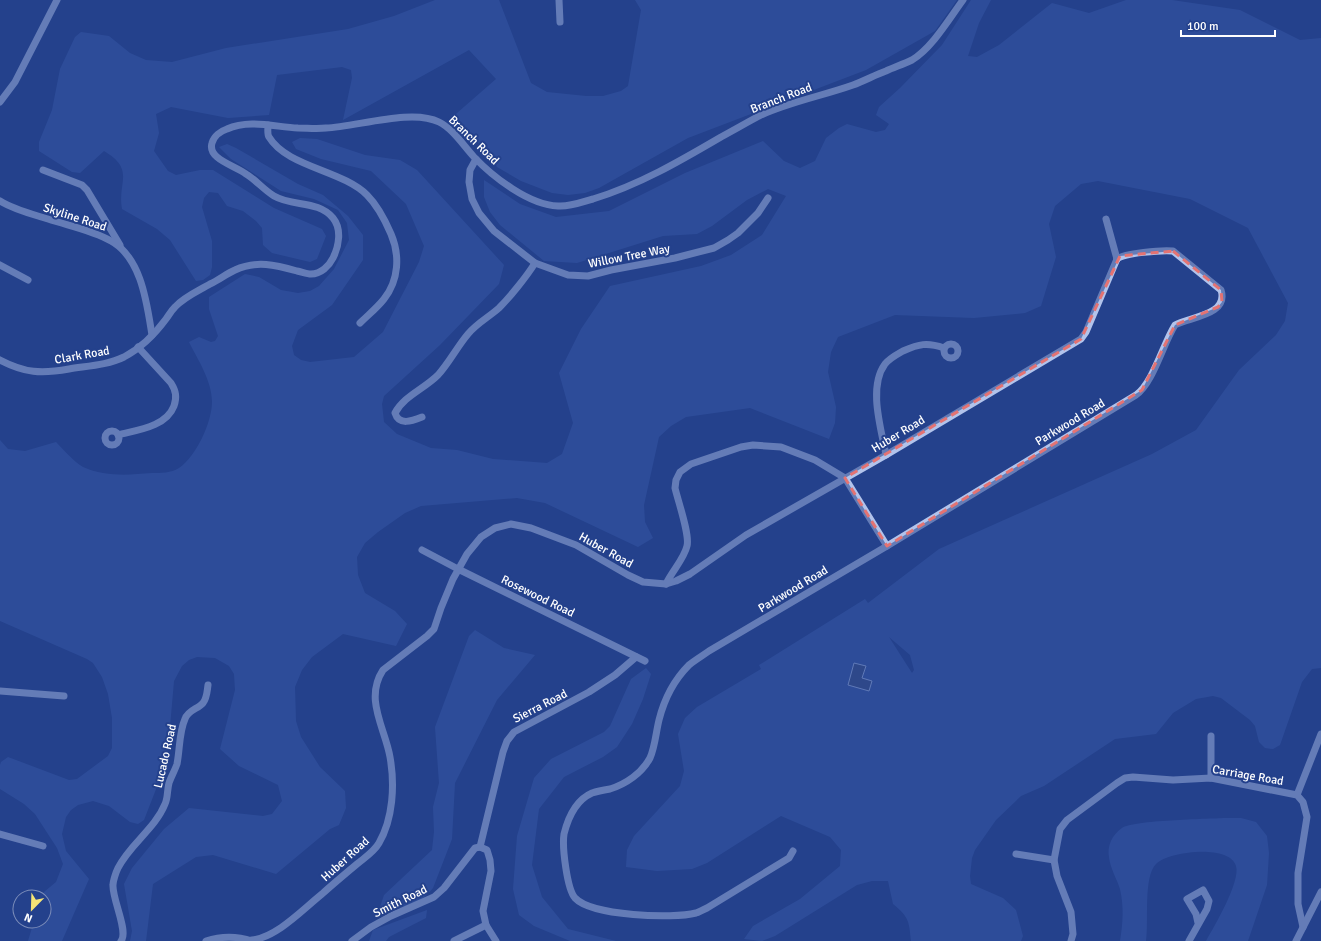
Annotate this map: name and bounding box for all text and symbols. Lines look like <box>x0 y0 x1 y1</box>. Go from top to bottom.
scale bar <box>1181 12 1275 38</box>
text: 100 m <box>1187 19 1219 34</box>
street label: Branch Road <box>748 80 814 117</box>
street label: Branch Road <box>445 113 502 168</box>
street label: Skyline Road <box>41 200 108 235</box>
street label: Willow Tree Way <box>587 241 672 272</box>
street label: Clark Road <box>53 343 111 368</box>
street label: Parkwood Road <box>1033 396 1108 449</box>
street label: Huber Road <box>869 413 928 456</box>
street label: Huber Road <box>576 529 636 571</box>
street label: Parkwood Road <box>756 563 831 616</box>
street label: Rosewood Road <box>499 572 577 621</box>
street label: Sierra Road <box>511 686 570 727</box>
street label: Lucado Road <box>151 723 180 790</box>
street label: Carriage Road <box>1211 762 1285 789</box>
street label: Huber Road <box>318 834 373 885</box>
street label: Smith Road <box>371 882 430 921</box>
north arrow <box>12 889 52 929</box>
text: N <box>22 910 34 925</box>

